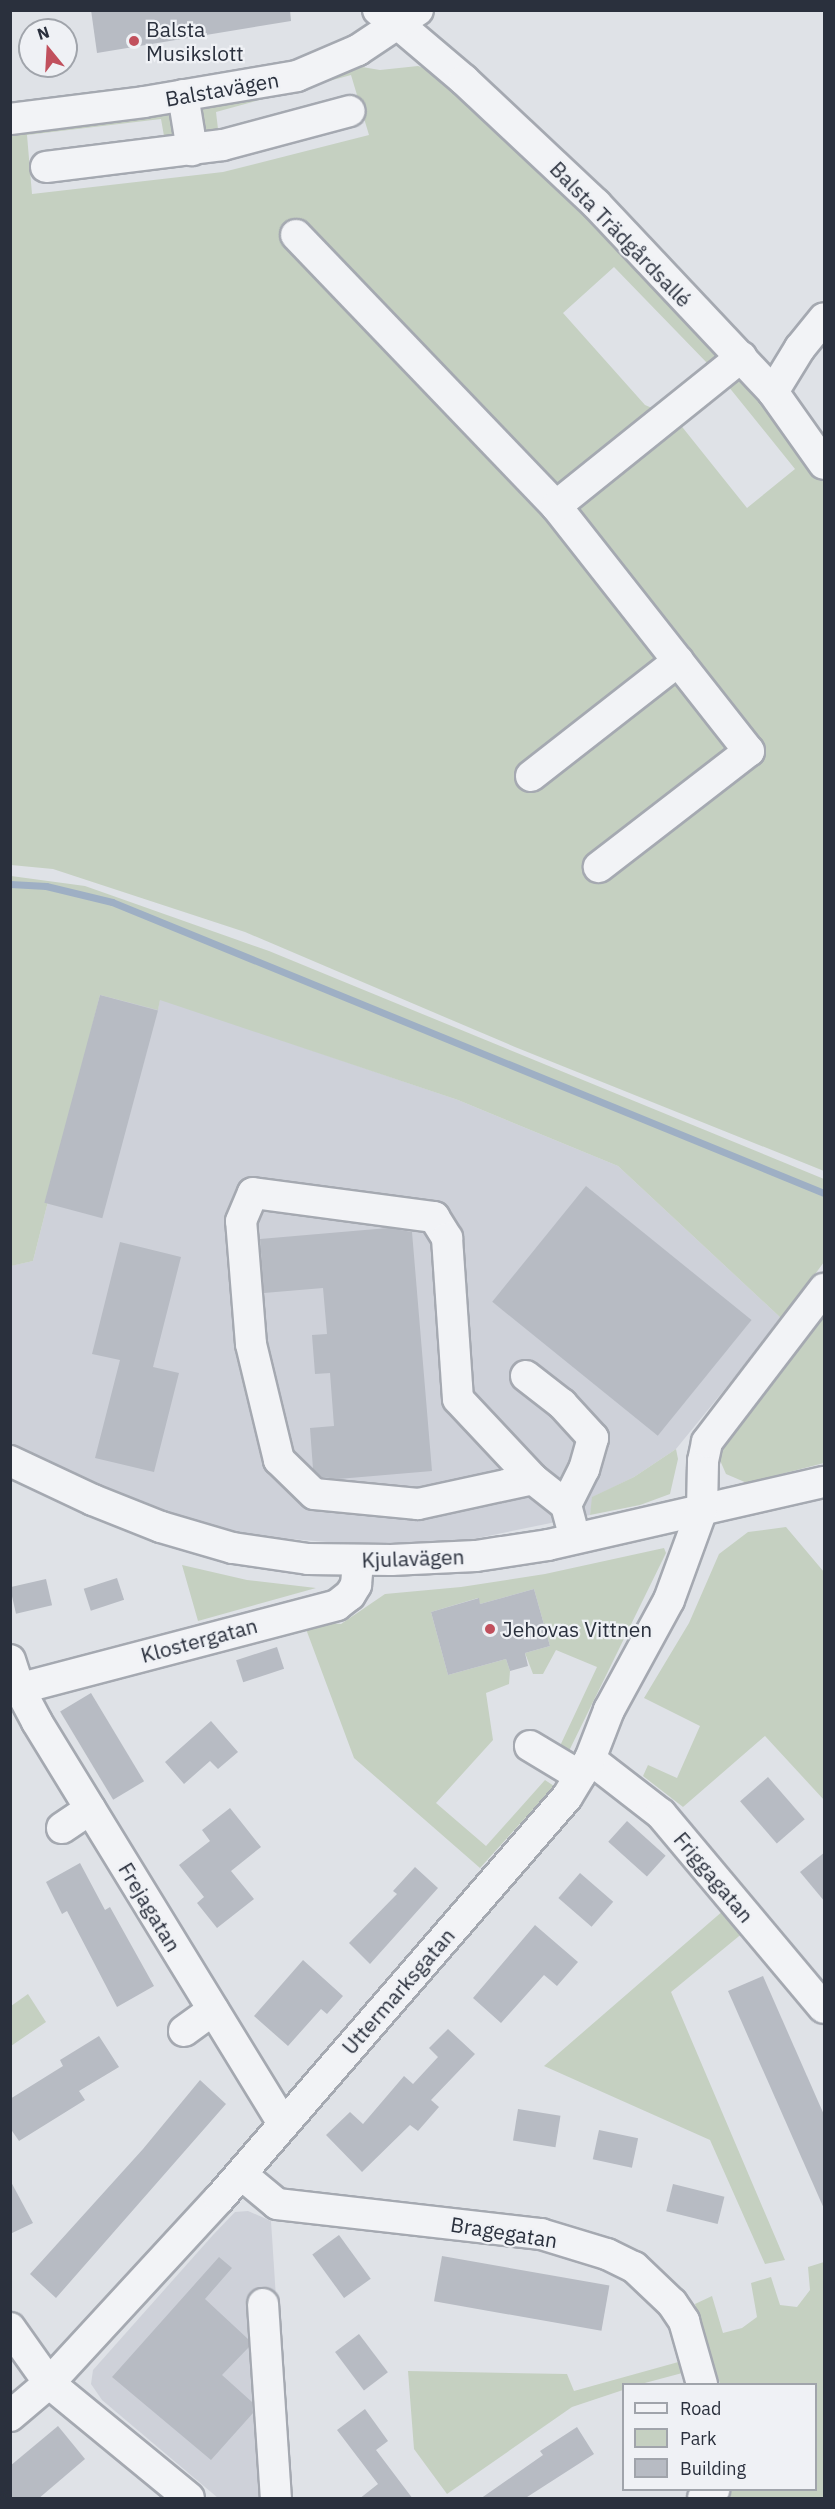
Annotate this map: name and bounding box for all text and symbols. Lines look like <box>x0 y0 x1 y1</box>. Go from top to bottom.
place label: Balsta Musikslott <box>146 16 244 66</box>
north arrow <box>18 18 78 78</box>
text: N <box>34 21 52 44</box>
marker: Balsta Musikslott <box>127 34 141 48</box>
street label: Balstavägen <box>163 67 281 111</box>
street label: Balsta Trädgårdsallé <box>545 156 697 312</box>
street label: Kjulavägen <box>361 1544 465 1572</box>
street label: Klostergatan <box>138 1612 260 1668</box>
place label: Jehovas Vittnen <box>502 1616 652 1642</box>
marker: Jehovas Vittnen <box>483 1622 497 1636</box>
street label: Friggagatan <box>669 1827 759 1927</box>
street label: Frejagatan <box>114 1858 186 1956</box>
street label: Uttermarksgatan <box>336 1923 460 2059</box>
street label: Bragegatan <box>449 2211 559 2253</box>
legend <box>622 2383 817 2491</box>
text: Road <box>680 2397 721 2420</box>
text: Park <box>680 2427 716 2450</box>
text: Building <box>680 2457 746 2480</box>

